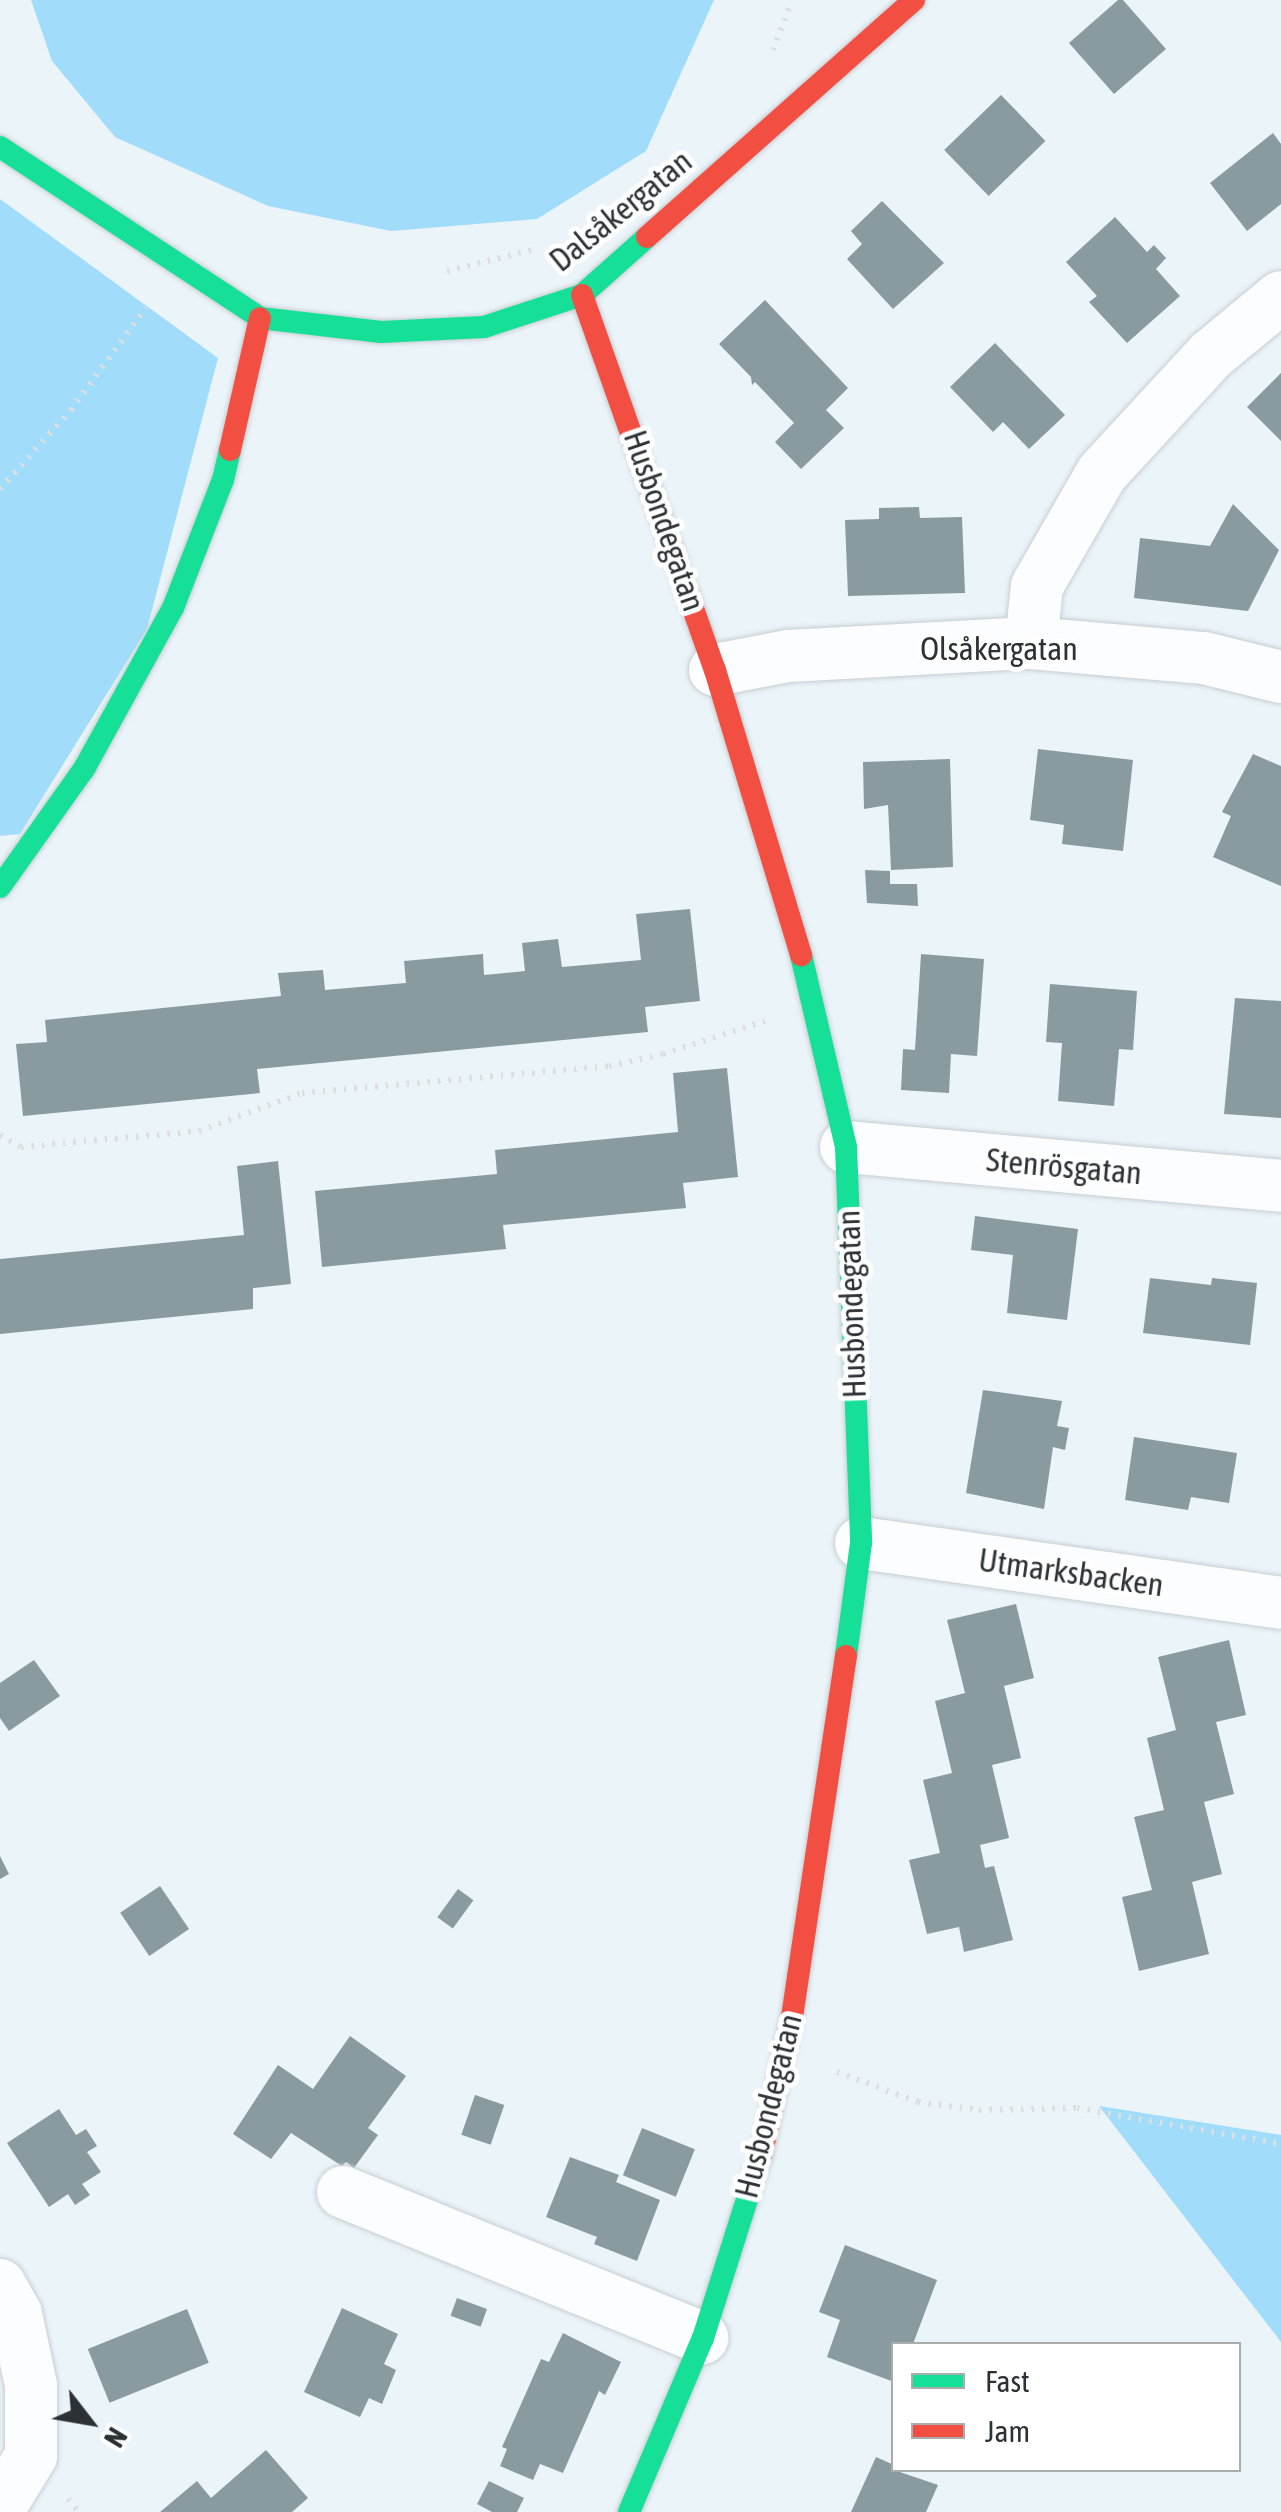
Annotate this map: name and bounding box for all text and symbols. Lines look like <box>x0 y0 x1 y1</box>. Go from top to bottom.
street label: Dalsåkergatan <box>542 142 700 280</box>
street label: Husbondegatan <box>615 426 713 616</box>
street label: Olsåkergatan <box>920 630 1078 668</box>
street label: Stenrösgatan <box>985 1141 1143 1193</box>
street label: Husbondegatan <box>830 1209 874 1399</box>
street label: Utmarksbacken <box>976 1541 1166 1605</box>
street label: Husbondegatan <box>728 2010 810 2202</box>
legend <box>891 2342 1241 2472</box>
text: Fast <box>985 2364 1030 2398</box>
north arrow <box>40 2372 140 2472</box>
text: Jam <box>985 2414 1030 2448</box>
text: N <box>98 2422 134 2453</box>

